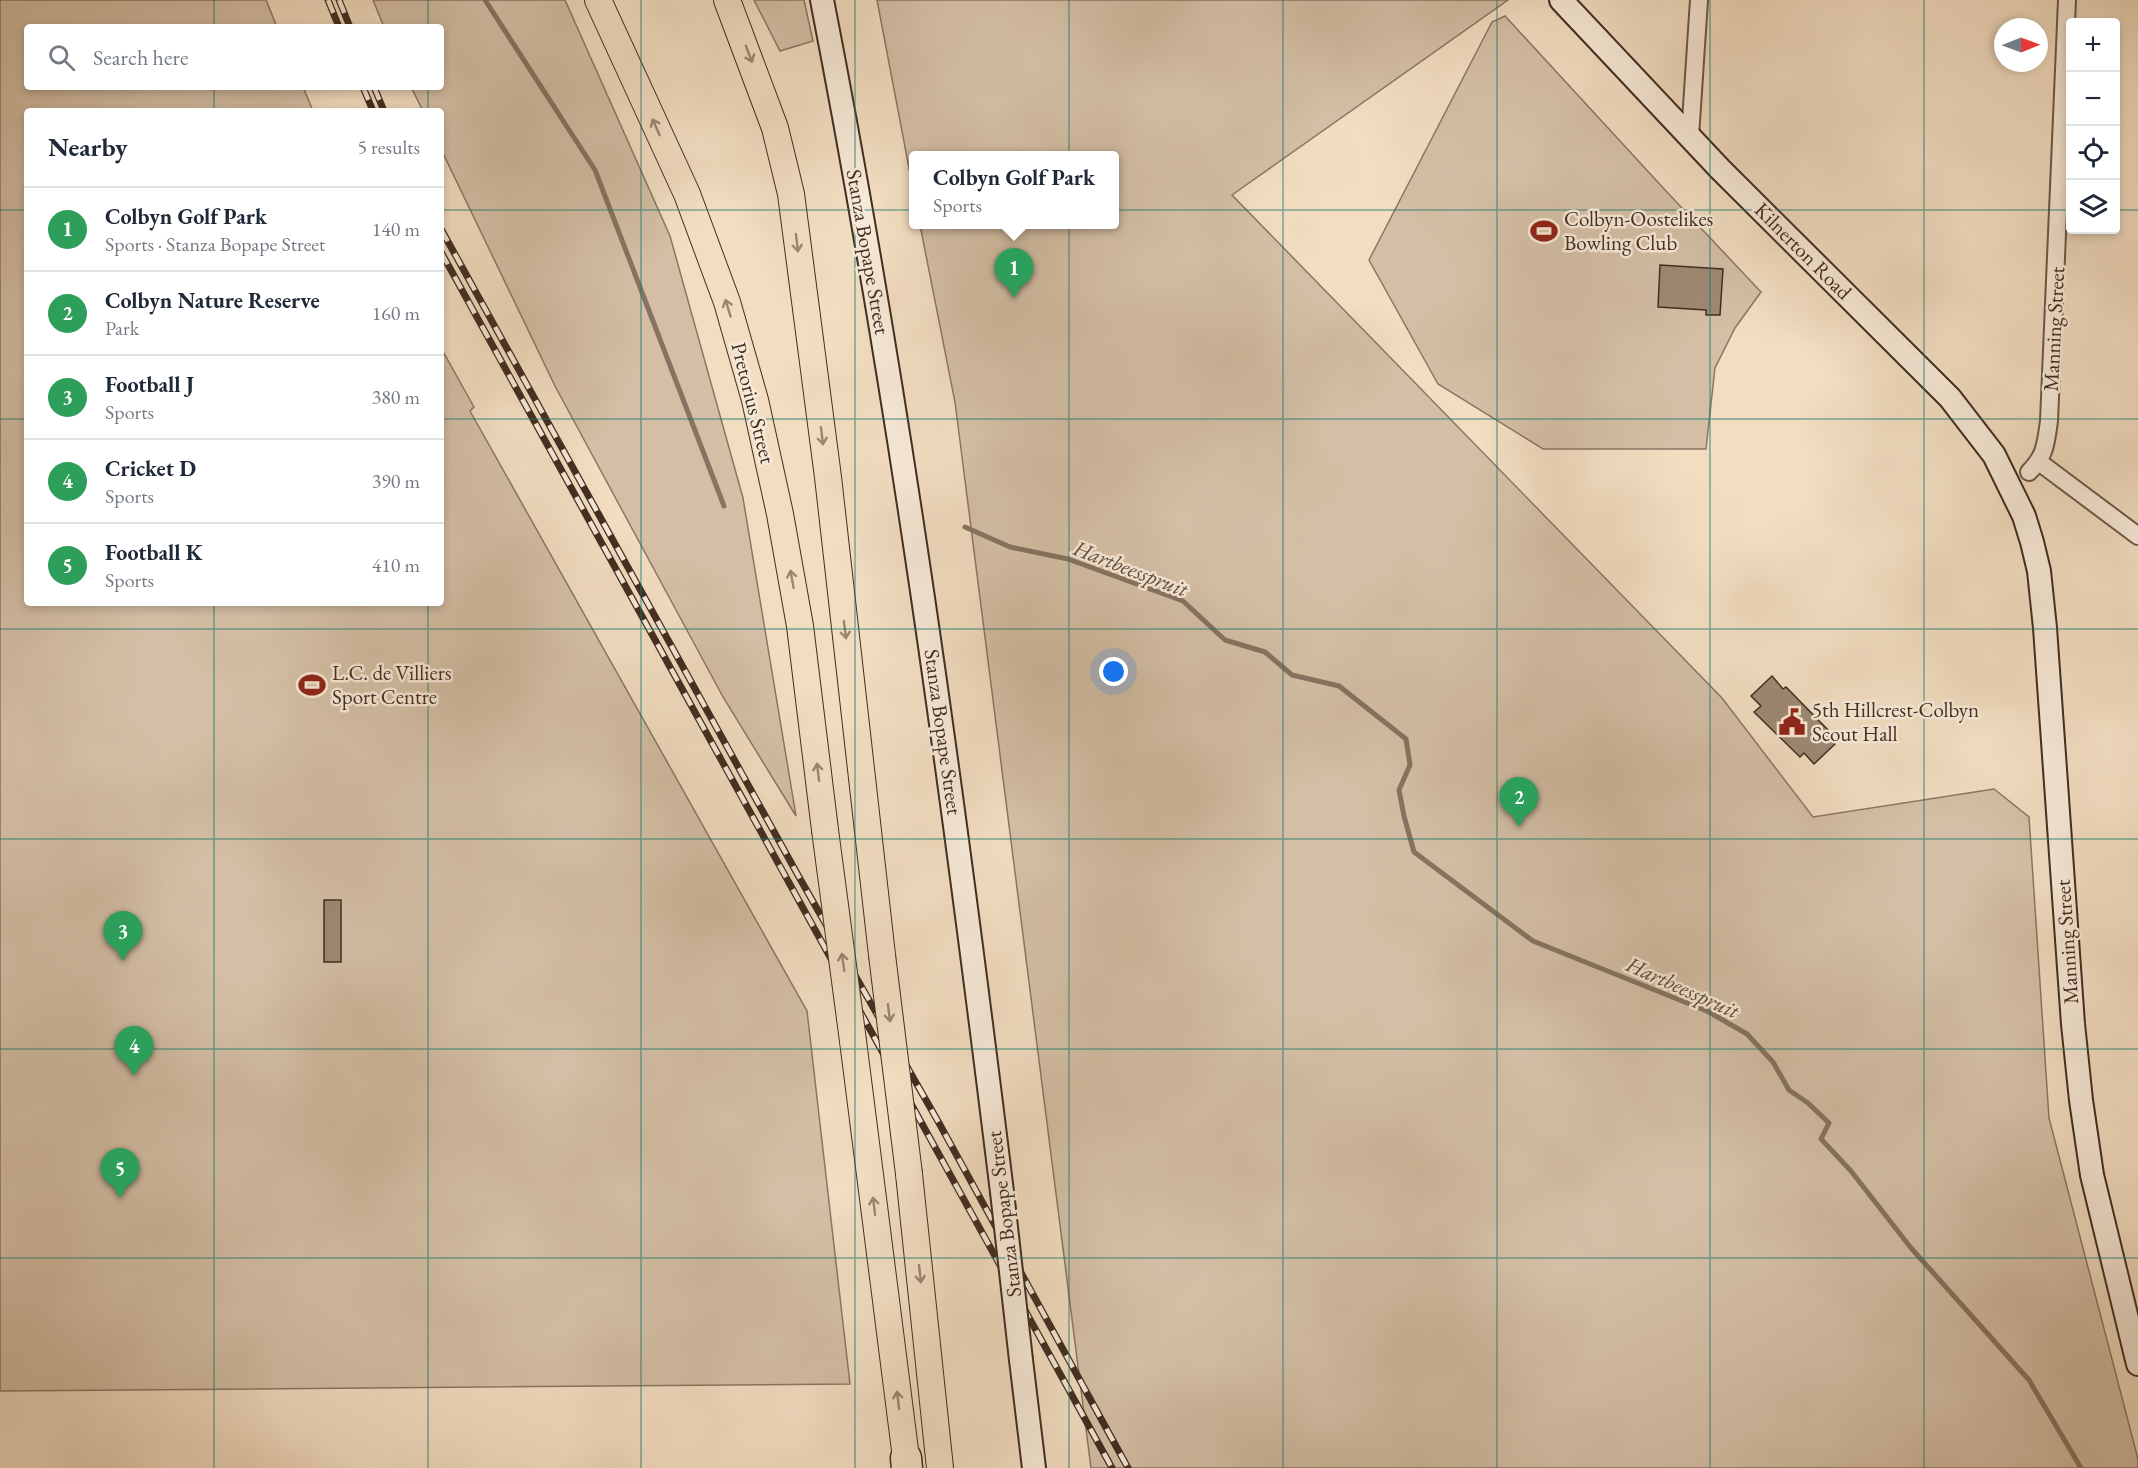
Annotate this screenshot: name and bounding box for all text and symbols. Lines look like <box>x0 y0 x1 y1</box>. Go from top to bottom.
north arrow <box>1994 18 2048 72</box>
map controls <box>2066 18 2120 234</box>
button: + <box>2066 18 2120 72</box>
search box <box>24 24 444 90</box>
icon: search <box>45 41 78 74</box>
text: Search here <box>93 43 188 72</box>
one-way arrow <box>744 45 755 63</box>
button: − <box>2066 72 2120 126</box>
one-way arrow <box>650 118 661 136</box>
button: locate <box>2066 126 2120 180</box>
text: Nearby <box>48 130 128 164</box>
text: 5 results <box>357 134 420 160</box>
popup <box>909 151 1119 229</box>
text: Colbyn Golf Park <box>933 163 1095 192</box>
street label: Stanza Bopape Street <box>841 167 896 337</box>
button: layers <box>2066 180 2120 234</box>
text: Sports <box>933 192 982 218</box>
street label: Kilnerton Road <box>1749 196 1858 305</box>
text: Colbyn Golf Park <box>105 202 267 231</box>
place label: Colbyn-Oostelikes Bowling Club <box>1564 205 1714 256</box>
text: 1 <box>62 216 73 242</box>
text: 140 m <box>372 216 420 242</box>
sports icon: Colbyn-Oostelikes Bowling Club <box>1529 216 1559 246</box>
text: Sports · Stanza Bopape Street <box>105 231 325 257</box>
one-way arrow <box>792 232 803 252</box>
pin: 1 <box>994 248 1034 298</box>
street label: Manning Street <box>2037 266 2070 392</box>
text: Colbyn Nature Reserve <box>105 286 320 315</box>
one-way arrow <box>722 299 733 318</box>
text: 2 <box>62 300 73 326</box>
text: 160 m <box>372 300 420 326</box>
text: Park <box>105 315 139 341</box>
street label: Pretorius Street <box>725 339 782 467</box>
text: Football J <box>105 370 194 399</box>
text: 3 <box>62 384 73 410</box>
text: 380 m <box>372 384 420 410</box>
text: Sports <box>105 399 154 425</box>
one-way arrow <box>817 426 828 445</box>
text: Cricket D <box>105 454 196 483</box>
text: 4 <box>62 468 73 494</box>
text: 390 m <box>372 468 420 494</box>
text: Sports <box>105 483 154 509</box>
water label: Hartbeesspruit <box>1069 533 1194 604</box>
text: Football K <box>105 538 203 567</box>
text: 5 <box>62 552 73 578</box>
text: 410 m <box>372 552 420 578</box>
text: Sports <box>105 567 154 593</box>
one-way arrow <box>786 570 797 589</box>
one-way arrow <box>839 619 850 639</box>
street label: Stanza Bopape Street <box>918 647 969 817</box>
your location <box>1099 657 1128 686</box>
place label: L.C. de Villiers Sport Centre <box>332 659 452 710</box>
sports icon: L.C. de Villiers Sport Centre <box>297 670 327 700</box>
place label: 5th Hillcrest-Colbyn Scout Hall <box>1812 696 1979 747</box>
public building icon: 5th Hillcrest-Colbyn Scout Hall <box>1777 707 1807 737</box>
one-way arrow <box>812 763 823 783</box>
pin: 2 <box>1500 778 1538 827</box>
street label: Manning Street <box>2049 878 2084 1005</box>
pin: 3 <box>104 912 142 961</box>
water label: Hartbeesspruit <box>1621 949 1745 1026</box>
one-way arrow <box>837 953 848 973</box>
one-way arrow <box>884 1002 895 1022</box>
pin: 4 <box>114 1026 154 1076</box>
street label: Stanza Bopape Street <box>980 1129 1027 1299</box>
pin: 5 <box>100 1148 140 1198</box>
one-way arrow <box>868 1197 879 1216</box>
one-way arrow <box>914 1263 925 1283</box>
one-way arrow <box>893 1390 904 1410</box>

